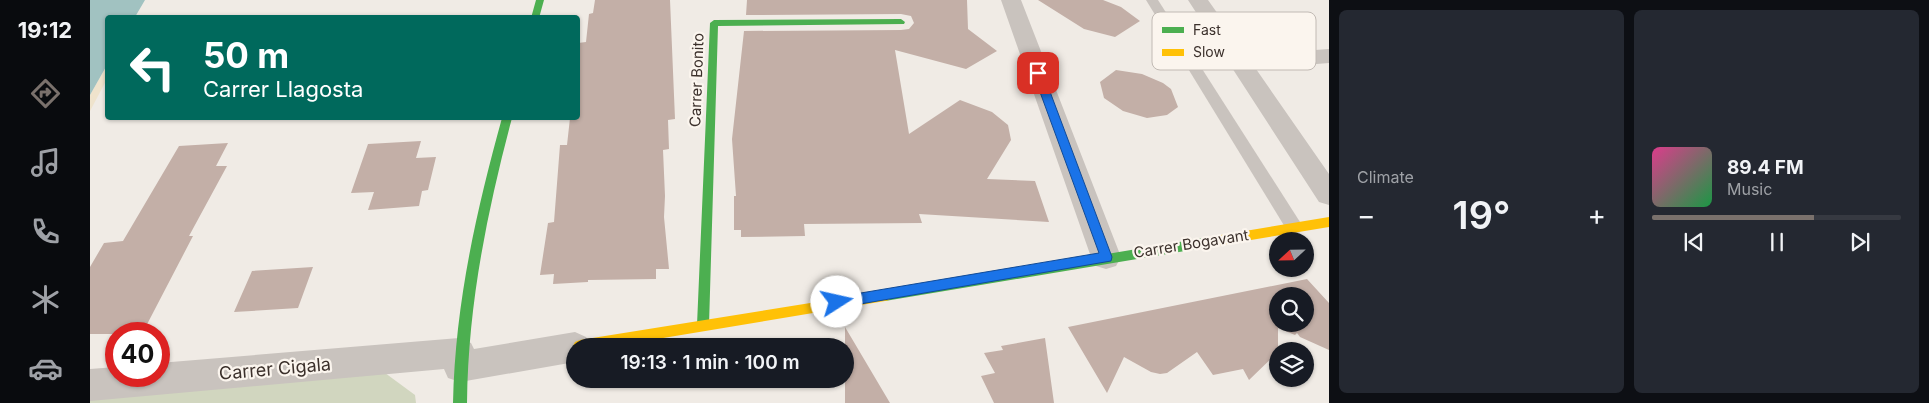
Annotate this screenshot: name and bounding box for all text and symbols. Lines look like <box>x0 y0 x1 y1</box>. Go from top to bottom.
legend <box>1152 12 1316 70</box>
text: 19:12 <box>18 17 72 43</box>
text: Fast <box>1193 21 1221 38</box>
street label: Carrer Bonito <box>685 33 708 127</box>
text: 50 m <box>203 34 289 76</box>
icon: left <box>120 35 185 100</box>
text: Slow <box>1193 43 1225 60</box>
pin <box>1017 52 1059 94</box>
icon: arrive <box>1024 59 1052 87</box>
icon: directions <box>28 76 63 111</box>
text: Carrer Llagosta <box>203 76 363 102</box>
icon: music <box>28 145 63 180</box>
text: 89.4 FM <box>1727 156 1804 179</box>
text: Climate <box>1357 167 1414 187</box>
text: Music <box>1727 179 1772 199</box>
text: 19° <box>1453 192 1510 238</box>
text: − <box>1357 198 1376 232</box>
text: + <box>1587 198 1606 232</box>
icon: phone <box>28 214 63 249</box>
street label: Carrer Bogavant <box>1132 225 1250 262</box>
icon: previous <box>1680 228 1708 256</box>
icon: pause <box>1763 228 1791 256</box>
icon: next <box>1846 228 1874 256</box>
north arrow <box>1269 232 1314 278</box>
map controls <box>1269 232 1314 387</box>
position arrow <box>810 275 862 327</box>
icon: climate <box>28 282 63 317</box>
button: search <box>1269 287 1314 332</box>
speed limit sign: 40 <box>105 322 170 387</box>
button: layers <box>1269 342 1314 387</box>
icon: car <box>28 351 63 386</box>
text: 19:13 · 1 min · 100 m <box>620 351 800 374</box>
street label: Carrer Cigala <box>218 353 332 384</box>

